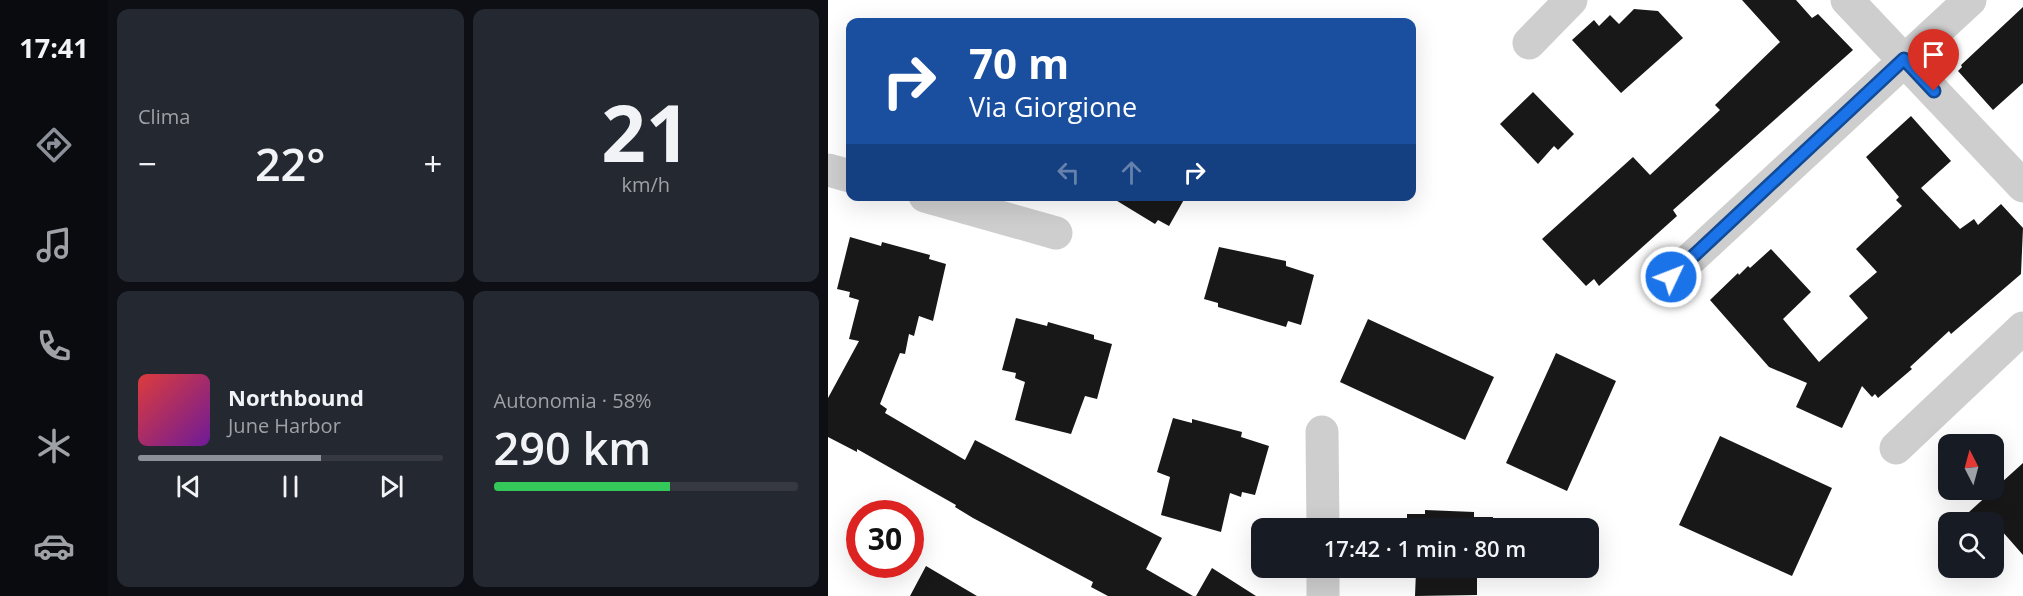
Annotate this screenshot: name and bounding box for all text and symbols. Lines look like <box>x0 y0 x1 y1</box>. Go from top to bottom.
text: 17:41 <box>19 29 89 66</box>
pin <box>1908 29 1959 91</box>
text: 70 m <box>969 34 1069 91</box>
icon: arrive <box>1917 38 1950 71</box>
icon: right <box>870 42 948 120</box>
text: 21 <box>601 79 690 185</box>
text: Via Giorgione <box>969 88 1137 125</box>
text: Clima <box>138 103 190 130</box>
icon: directions <box>33 124 75 166</box>
text: 22° <box>255 133 326 194</box>
text: − <box>138 141 157 186</box>
text: + <box>424 141 442 186</box>
icon: left <box>1052 156 1085 189</box>
icon: ahead <box>1115 156 1148 189</box>
icon: right <box>1178 156 1211 189</box>
text: km/h <box>621 171 670 198</box>
icon: music <box>33 224 75 266</box>
position arrow <box>1639 245 1703 309</box>
icon: phone <box>33 325 75 367</box>
text: Northbound <box>228 382 364 412</box>
text: Autonomia · 58% <box>494 387 652 414</box>
text: June Harbor <box>228 412 341 439</box>
text: 290 km <box>494 417 651 478</box>
icon: climate <box>33 425 75 467</box>
north arrow <box>1938 434 2004 500</box>
map controls <box>1938 434 2004 578</box>
icon: previous <box>172 470 205 503</box>
icon: pause <box>274 470 307 503</box>
icon: next <box>375 470 408 503</box>
speed limit sign: 30 <box>846 500 924 578</box>
button: search <box>1938 512 2004 578</box>
icon: car <box>33 525 75 567</box>
text: 17:42 · 1 min · 80 m <box>1324 533 1526 563</box>

